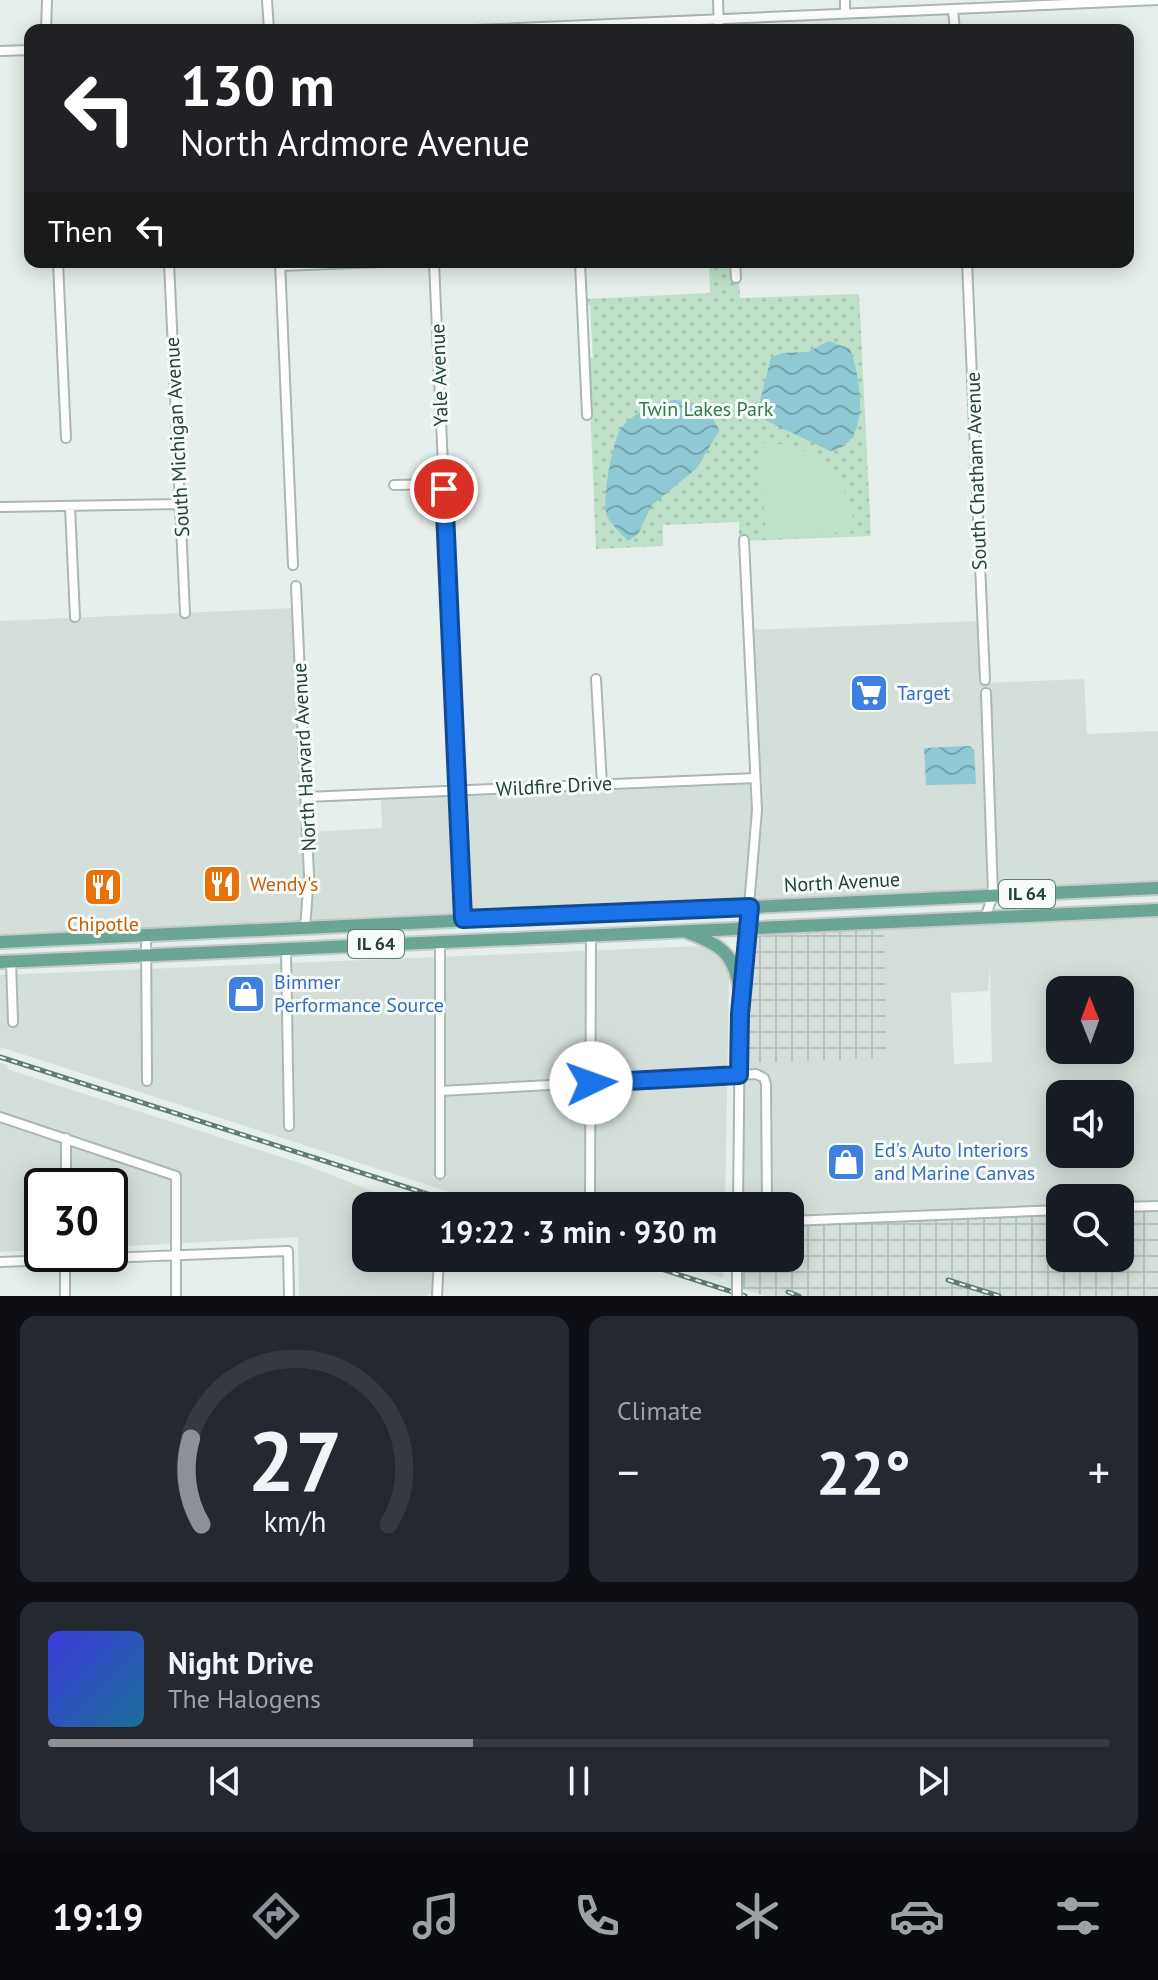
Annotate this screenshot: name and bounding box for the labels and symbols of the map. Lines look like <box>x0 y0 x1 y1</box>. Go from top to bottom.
street label: Yale Avenue <box>424 323 454 427</box>
street label: South Michigan Avenue <box>159 336 195 538</box>
street label: South Chatham Avenue <box>960 371 992 571</box>
park label: Twin Lakes Park <box>639 396 774 422</box>
pin <box>410 455 478 523</box>
street label: North Harvard Avenue <box>286 662 322 852</box>
supermarket icon: Target <box>848 672 890 714</box>
place label: Target <box>897 680 951 706</box>
street label: Wildfire Drive <box>495 770 613 802</box>
restaurant icon: Wendy's <box>201 863 243 905</box>
restaurant icon: Chipotle <box>82 866 124 908</box>
street label: North Avenue <box>783 866 901 898</box>
place label: Wendy's <box>250 871 318 897</box>
road number: IL 64 <box>999 880 1055 908</box>
place label: Chipotle <box>67 911 139 937</box>
road number: IL 64 <box>348 930 404 958</box>
place label: Bimmer Performance Source <box>274 969 444 1018</box>
shop icon: Bimmer Performance Source <box>225 973 267 1015</box>
north arrow <box>1046 976 1134 1064</box>
position arrow <box>549 1041 633 1125</box>
place label: Ed's Auto Interiors and Marine Canvas <box>874 1137 1035 1186</box>
shop icon: Ed's Auto Interiors and Marine Canvas <box>825 1141 867 1183</box>
speed limit sign: 30 <box>24 1168 128 1272</box>

